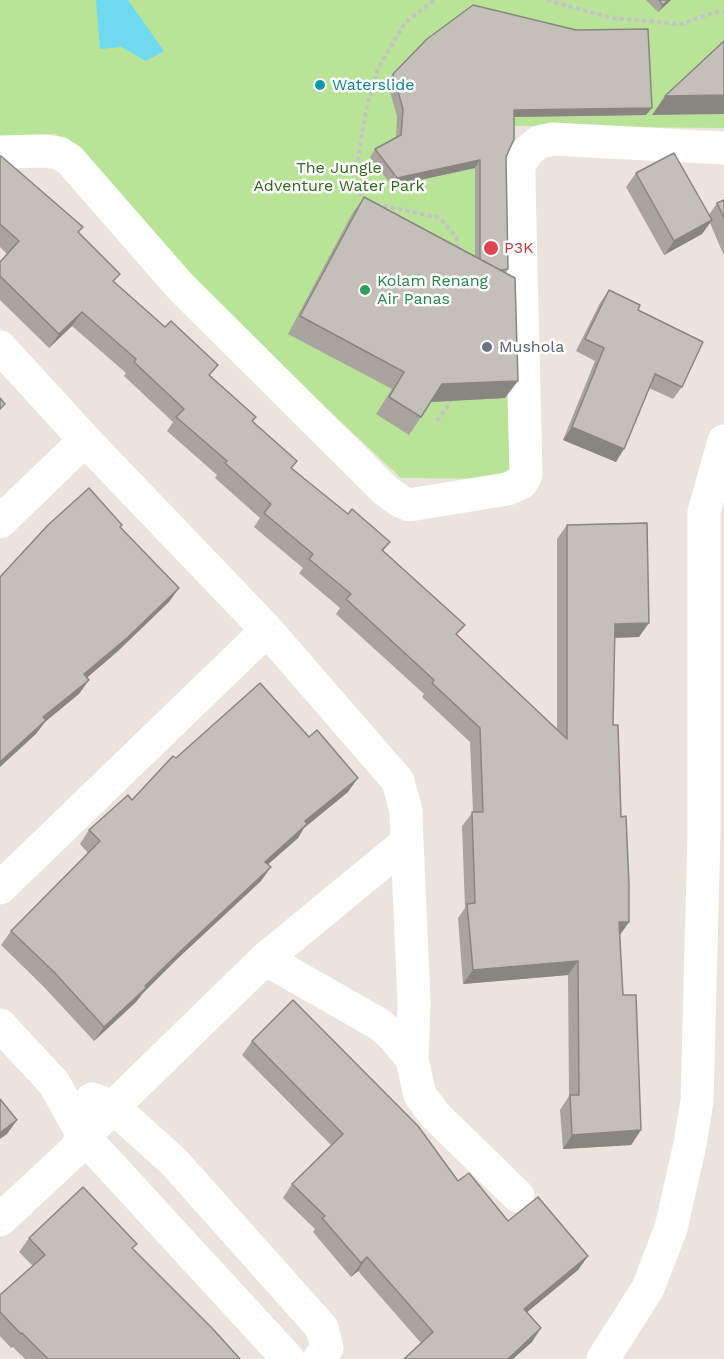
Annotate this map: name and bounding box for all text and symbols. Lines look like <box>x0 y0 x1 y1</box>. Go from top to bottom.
place label: Waterslide <box>332 75 414 95</box>
marker: Waterslide <box>313 78 327 92</box>
park label: The Jungle Adventure Water Park <box>253 158 425 196</box>
place label: P3K <box>504 238 534 258</box>
marker: P3K <box>482 239 500 257</box>
place label: Kolam Renang Air Panas <box>377 271 488 309</box>
marker: Kolam Renang Air Panas <box>358 283 372 297</box>
place label: Mushola <box>499 337 564 357</box>
marker: Mushola <box>480 340 494 354</box>

